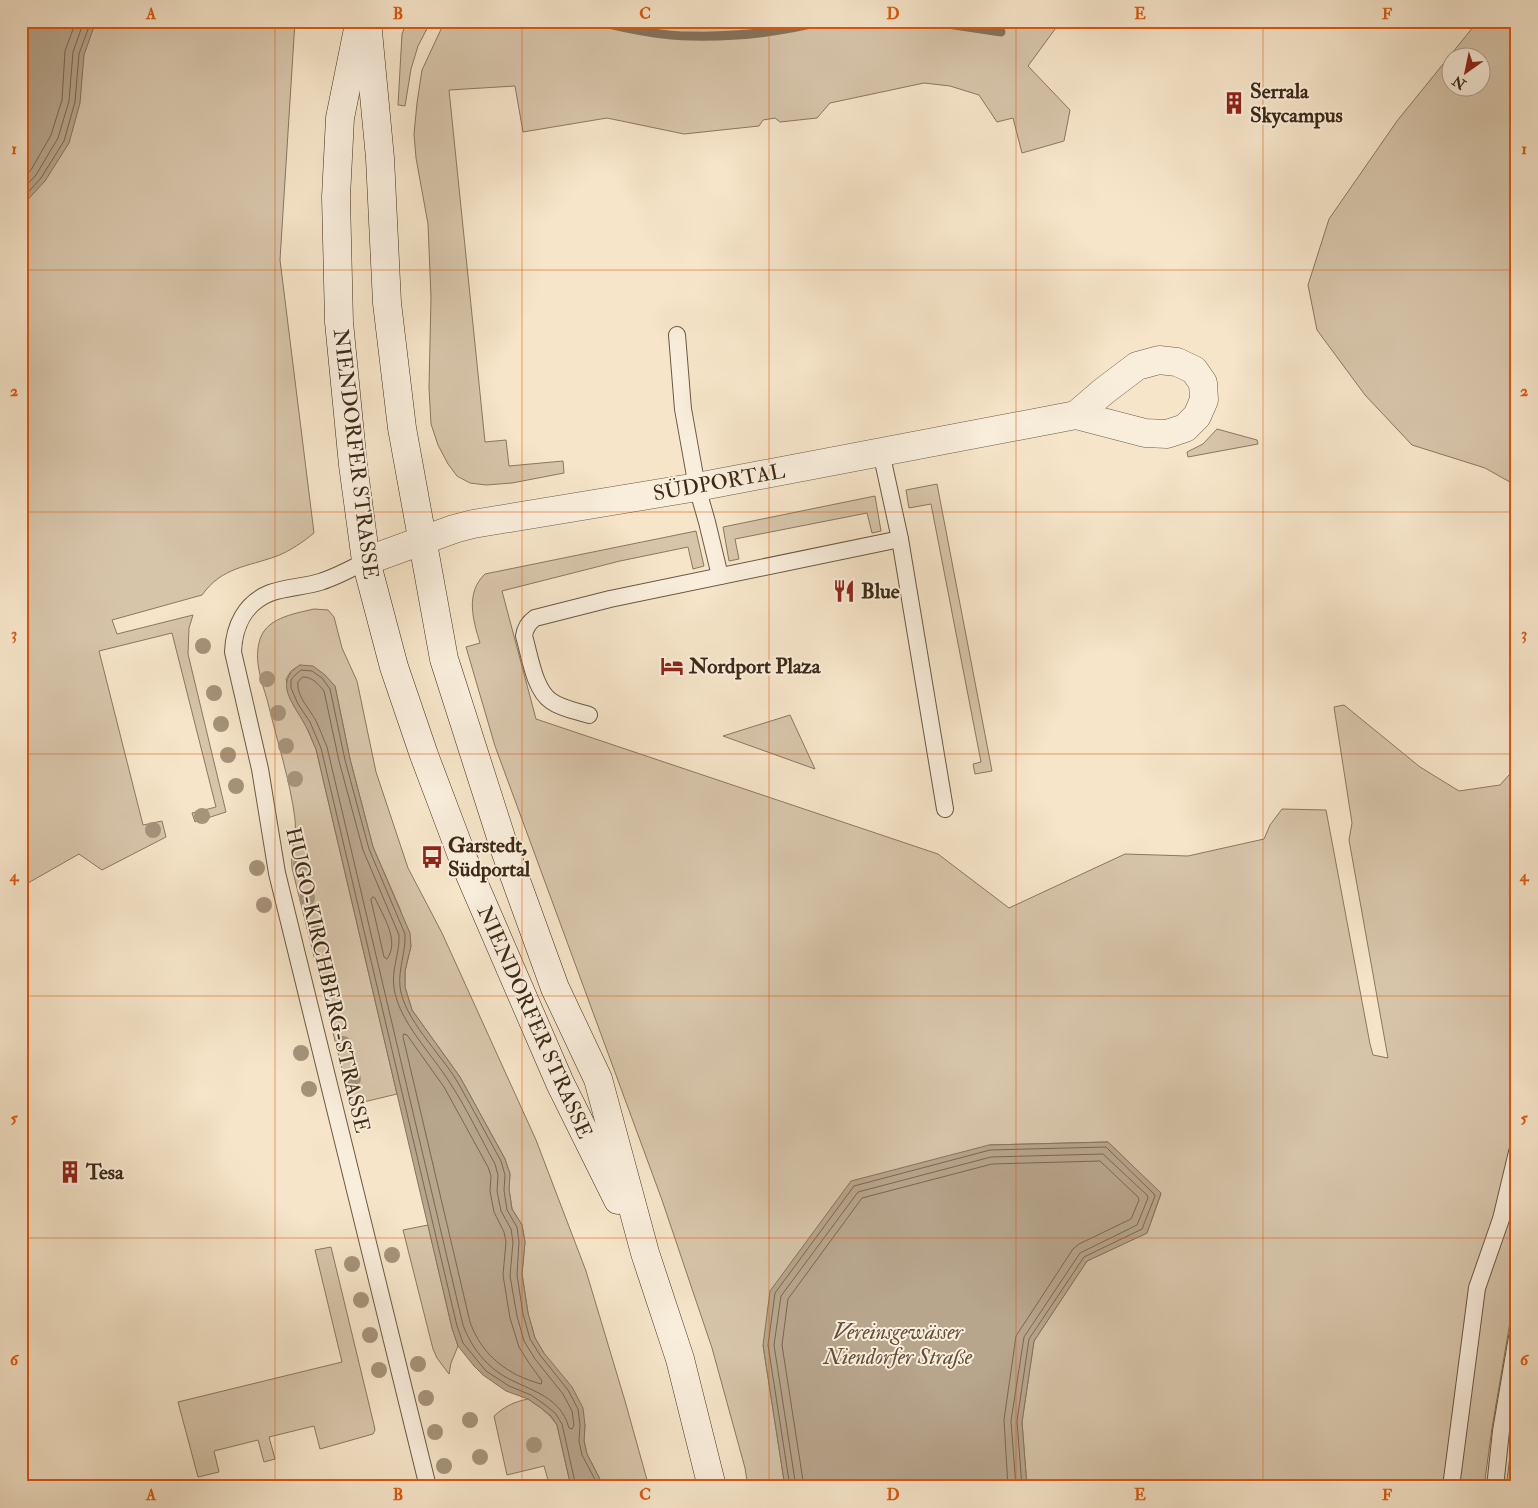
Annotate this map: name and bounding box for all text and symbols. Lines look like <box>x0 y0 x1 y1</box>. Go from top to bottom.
text: A <box>145 4 157 24</box>
text: B <box>393 4 403 24</box>
text: C <box>639 4 651 24</box>
text: D <box>886 4 900 24</box>
text: E <box>1134 4 1146 24</box>
text: F <box>1382 4 1392 24</box>
north arrow <box>1440 48 1490 98</box>
text: N <box>1449 72 1470 94</box>
place label: Serrala Skycampus <box>1250 78 1343 129</box>
building icon: Serrala Skycampus <box>1221 90 1247 116</box>
text: 1 <box>11 139 17 159</box>
text: 1 <box>1521 139 1527 159</box>
street label: NIENDORFER STRASSE <box>327 327 384 581</box>
text: 2 <box>10 381 18 401</box>
text: 2 <box>1520 381 1528 401</box>
street label: SÜDPORTAL <box>651 458 787 507</box>
restaurant icon: Blue <box>831 578 857 604</box>
place label: Blue <box>861 578 900 605</box>
text: 3 <box>11 624 17 644</box>
text: 3 <box>1521 624 1527 644</box>
hotel icon: Nordport Plaza <box>659 653 685 679</box>
place label: Nordport Plaza <box>688 653 822 680</box>
street label: HUGO-KIRCHBERG-STRASSE <box>279 825 376 1136</box>
place label: Garstedt, Südportal <box>448 832 531 883</box>
bus stop icon: Garstedt, Südportal <box>419 844 445 870</box>
text: 4 <box>9 866 20 886</box>
text: 4 <box>1519 866 1530 886</box>
street label: NIENDORFER STRASSE <box>471 902 598 1143</box>
text: 5 <box>10 1108 18 1128</box>
text: 5 <box>1520 1108 1528 1128</box>
building icon: Tesa <box>57 1159 83 1185</box>
place label: Tesa <box>85 1159 125 1186</box>
water label: Vereinsgewässer Niendorfer Straße <box>823 1318 973 1371</box>
text: 6 <box>10 1350 20 1370</box>
text: 6 <box>1520 1350 1530 1370</box>
text: A <box>145 1485 157 1505</box>
text: B <box>393 1485 403 1505</box>
text: C <box>639 1485 651 1505</box>
text: D <box>886 1485 900 1505</box>
text: E <box>1134 1485 1146 1505</box>
text: F <box>1382 1485 1392 1505</box>

